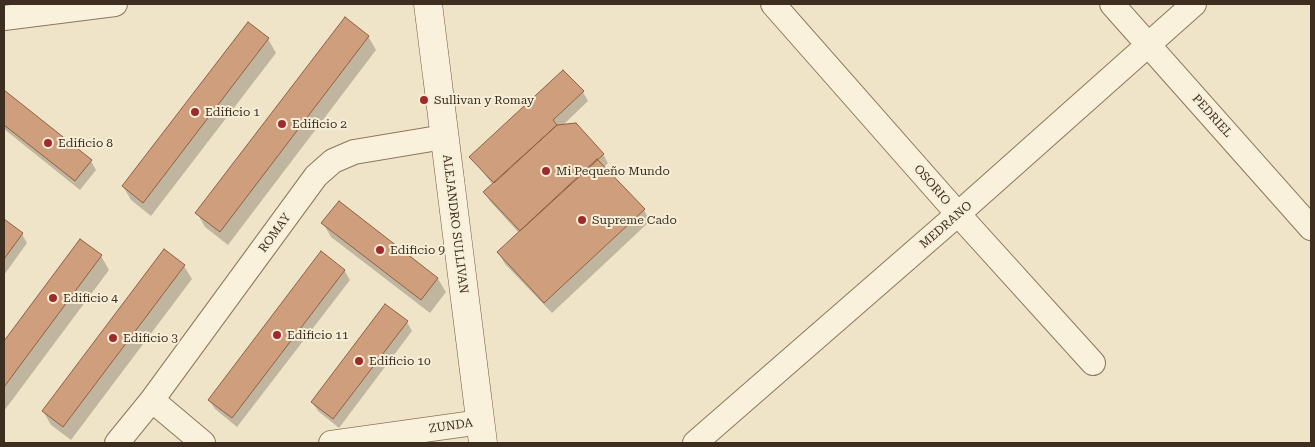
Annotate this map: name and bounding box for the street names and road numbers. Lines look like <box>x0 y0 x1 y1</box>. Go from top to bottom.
street label: PEDRIEL <box>1189 92 1235 140</box>
street label: ALEJANDRO SULLIVAN <box>439 154 471 294</box>
street label: OSORIO <box>911 162 953 208</box>
street label: MEDRANO <box>917 198 975 252</box>
street label: ROMAY <box>256 210 294 256</box>
street label: ZUNDA <box>428 416 474 436</box>

